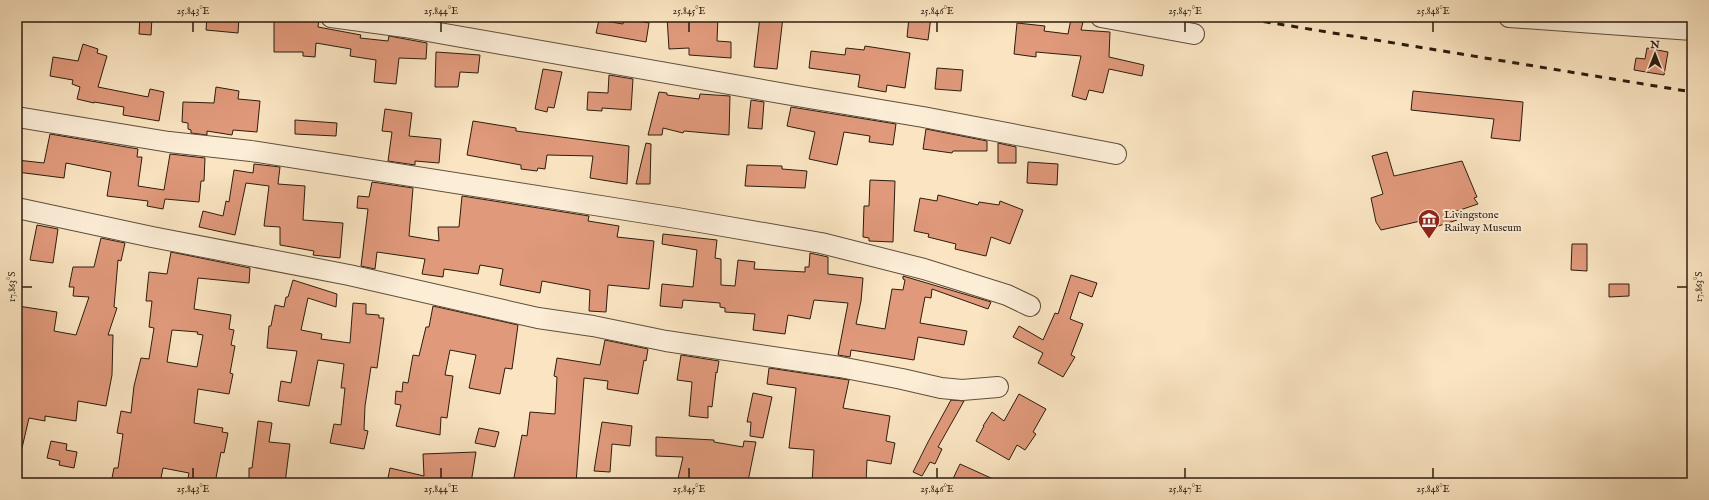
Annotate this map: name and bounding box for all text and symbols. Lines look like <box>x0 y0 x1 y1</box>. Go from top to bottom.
text: 25.843°E <box>176 5 210 18</box>
text: 25.844°E <box>424 5 458 18</box>
text: 25.845°E <box>673 5 706 18</box>
text: 25.846°E <box>920 5 954 18</box>
text: 25.847°E <box>1168 5 1202 18</box>
text: 25.848°E <box>1416 5 1450 18</box>
north arrow <box>1635 34 1675 74</box>
text: N <box>1649 38 1660 52</box>
museum icon: Livingstone Railway Museum <box>1416 207 1442 240</box>
place label: Livingstone Railway Museum <box>1444 208 1522 235</box>
text: 17.863°S <box>6 272 19 302</box>
text: 17.863°S <box>1693 272 1706 302</box>
text: 25.843°E <box>176 483 210 496</box>
text: 25.844°E <box>424 483 458 496</box>
text: 25.845°E <box>673 483 706 496</box>
text: 25.846°E <box>920 483 954 496</box>
text: 25.847°E <box>1168 483 1202 496</box>
text: 25.848°E <box>1416 483 1450 496</box>

